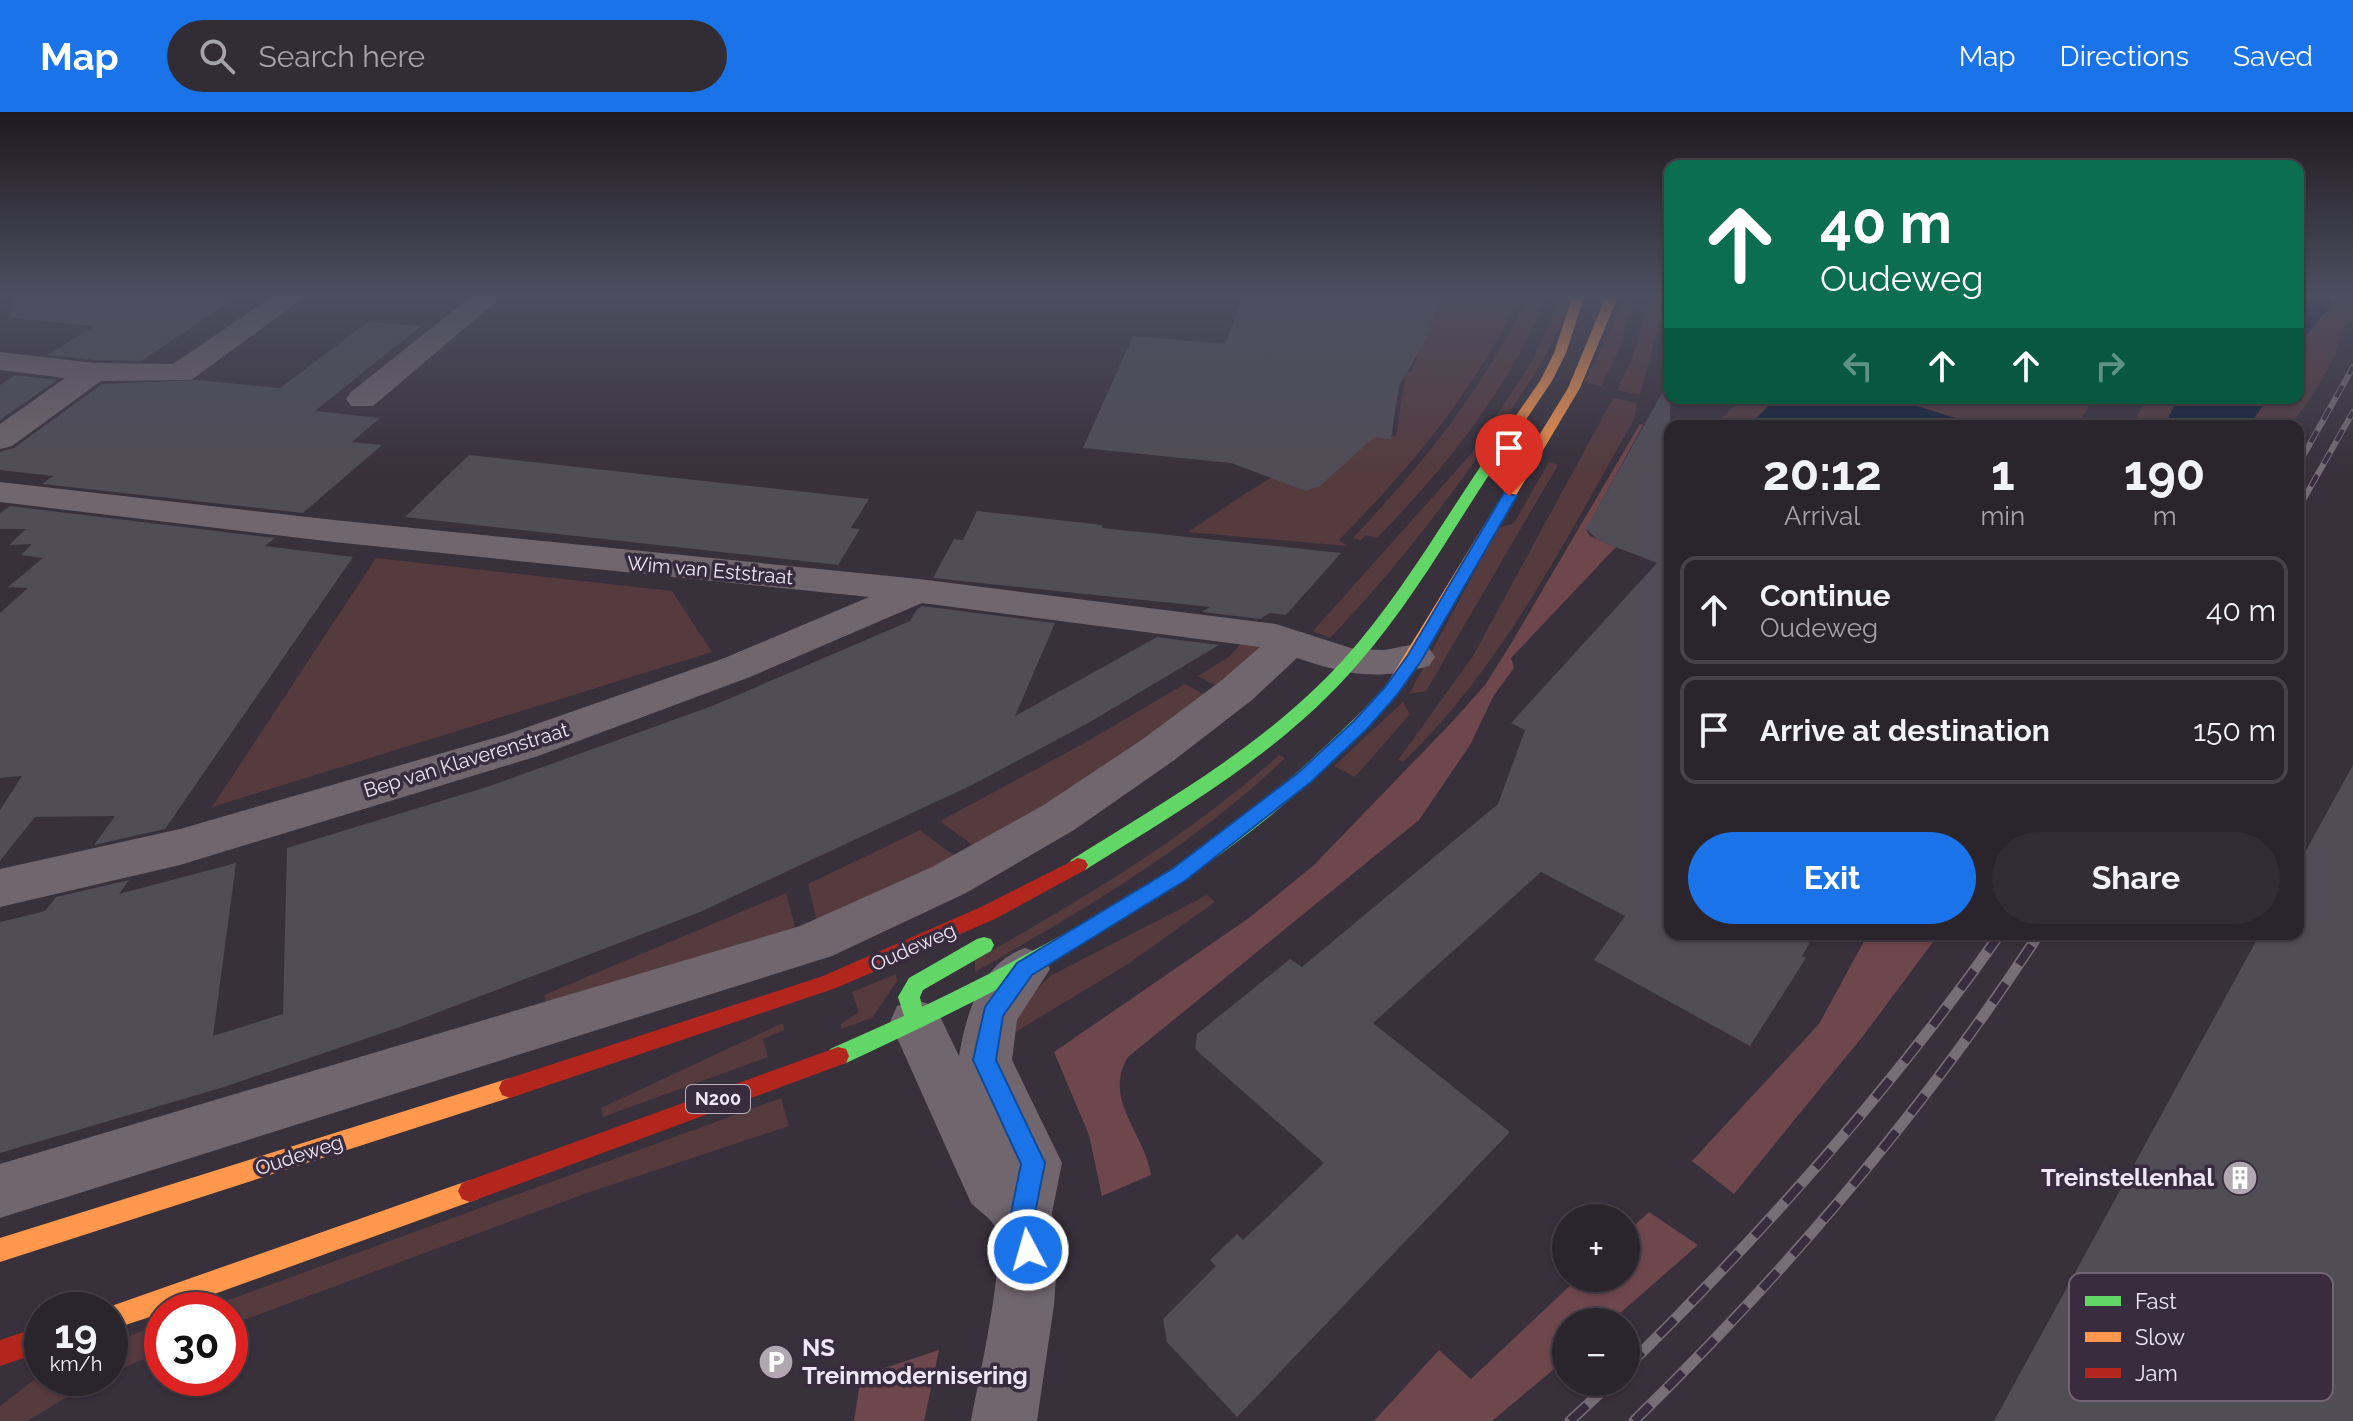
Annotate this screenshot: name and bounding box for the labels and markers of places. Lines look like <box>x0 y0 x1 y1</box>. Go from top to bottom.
pin <box>1475 414 1543 496</box>
building icon: Treinstellenhal <box>2221 1159 2259 1197</box>
place label: Treinstellenhal <box>2041 1163 2214 1192</box>
place label: NS Treinmodernisering <box>802 1333 1028 1390</box>
parking icon: NS Treinmodernisering <box>757 1343 795 1381</box>

